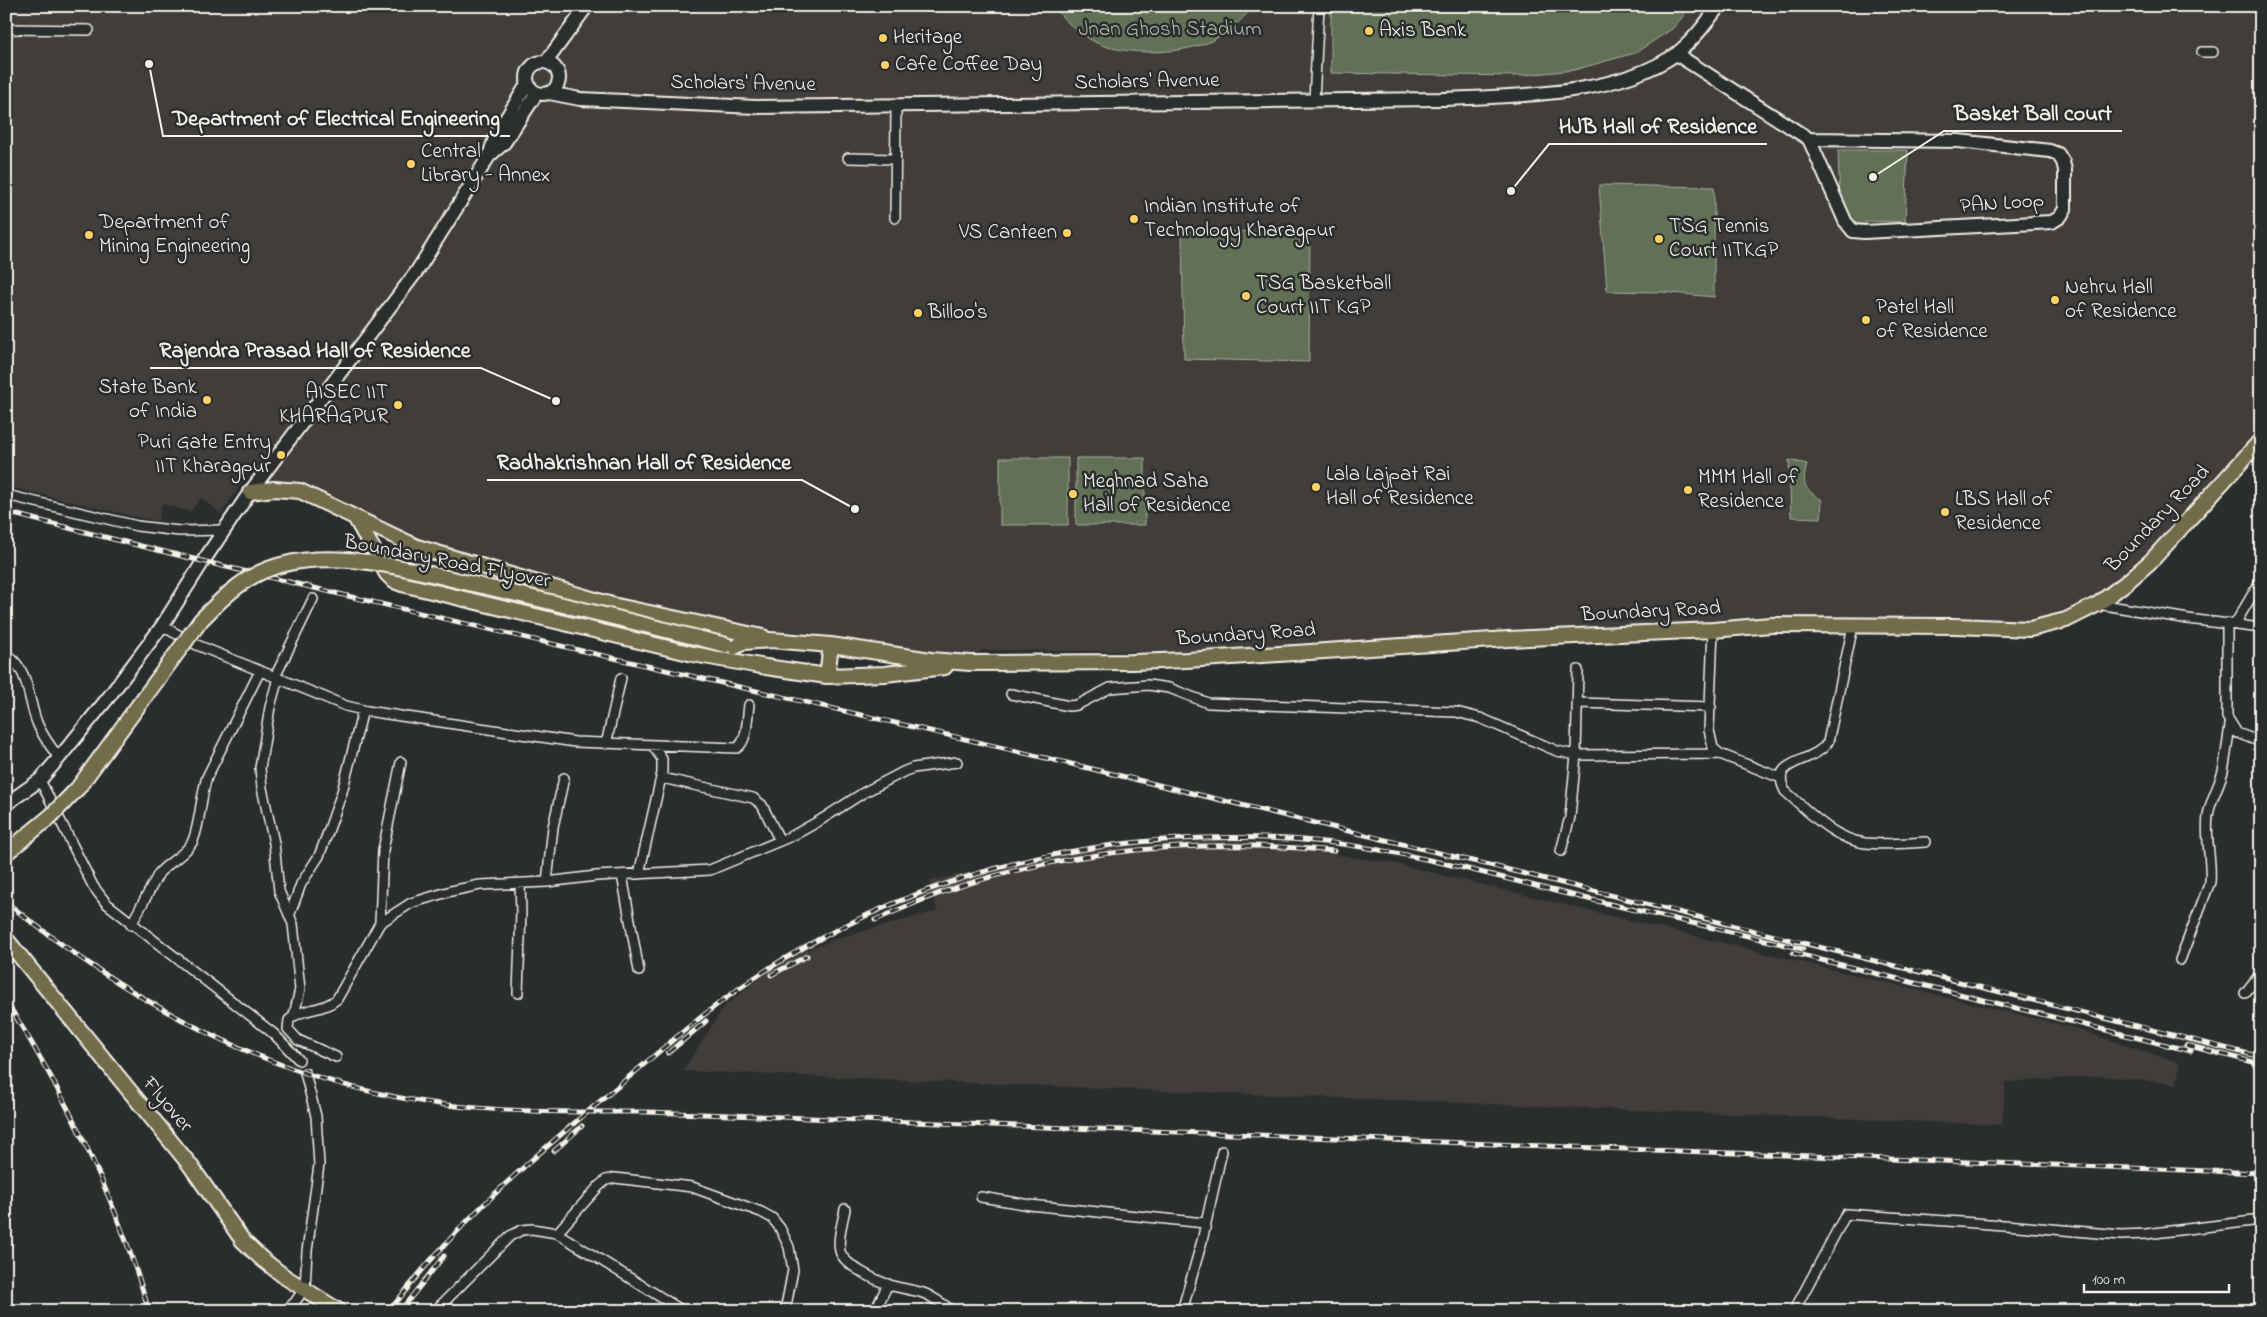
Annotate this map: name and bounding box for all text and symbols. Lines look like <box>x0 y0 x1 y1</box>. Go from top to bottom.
park label: Jnan Ghosh Stadium <box>1078 15 1262 45</box>
place label: Axis Bank <box>1379 16 1467 46</box>
place label: Heritage <box>893 23 963 55</box>
marker: Axis Bank <box>1363 25 1375 37</box>
marker: Heritage <box>877 32 889 44</box>
place label: Cafe Coffee Day <box>895 50 1042 82</box>
marker: Cafe Coffee Day <box>879 59 891 71</box>
street label: Scholars' Avenue <box>1074 66 1221 98</box>
street label: Scholars' Avenue <box>670 68 817 100</box>
callout: Basket Ball court <box>1944 94 2122 131</box>
callout: Department of Electrical Engineering <box>163 99 510 136</box>
text: Basket Ball court <box>1953 99 2112 131</box>
text: Department of Electrical Engineering <box>171 104 500 137</box>
callout: HJB Hall of Residence <box>1549 107 1767 144</box>
text: HJB Hall of Residence <box>1559 112 1758 144</box>
place label: Central Library - Annex <box>421 137 551 193</box>
marker: Central Library - Annex <box>405 158 417 170</box>
street label: PAN Loop <box>1959 186 2045 222</box>
place label: Indian Institute of Technology Kharagpur <box>1144 192 1335 248</box>
place label: Department of Mining Engineering <box>98 208 250 264</box>
place label: TSG Tennis Court IITKGP <box>1669 212 1778 266</box>
marker: Indian Institute of Technology Kharagpur <box>1128 213 1140 225</box>
place label: VS Canteen <box>958 218 1057 248</box>
marker: VS Canteen <box>1061 227 1073 239</box>
marker: Department of Mining Engineering <box>83 229 95 241</box>
marker: TSG Tennis Court IITKGP <box>1653 233 1665 245</box>
place label: TSG Basketball Court IIT KGP <box>1256 269 1391 323</box>
place label: Nehru Hall of Residence <box>2065 273 2177 327</box>
marker: TSG Basketball Court IIT KGP <box>1240 290 1252 302</box>
place label: Patel Hall of Residence <box>1876 293 1988 347</box>
marker: Nehru Hall of Residence <box>2049 294 2061 306</box>
place label: Billoo's <box>927 298 988 328</box>
marker: Billoo's <box>912 307 924 319</box>
marker: Patel Hall of Residence <box>1860 314 1872 326</box>
callout: Rajendra Prasad Hall of Residence <box>150 331 481 368</box>
text: Rajendra Prasad Hall of Residence <box>159 336 472 368</box>
place label: State Bank of India <box>98 373 198 427</box>
place label: AISEC IIT KHARAGPUR <box>279 378 388 432</box>
marker: State Bank of India <box>201 394 213 406</box>
marker: AISEC IIT KHARAGPUR <box>392 399 404 411</box>
place label: Puri Gate Entry IIT Kharagpur <box>138 428 271 484</box>
callout: Radhakrishnan Hall of Residence <box>487 443 802 480</box>
text: Radhakrishnan Hall of Residence <box>497 448 792 480</box>
marker: Puri Gate Entry IIT Kharagpur <box>275 449 287 461</box>
street label: Boundary Road <box>2098 458 2219 582</box>
place label: Lala Lajpat Rai Hall of Residence <box>1326 460 1474 514</box>
place label: MMM Hall of Residence <box>1698 463 1798 517</box>
place label: Meghnad Saha Hall of Residence <box>1083 467 1231 521</box>
marker: Lala Lajpat Rai Hall of Residence <box>1310 481 1322 493</box>
marker: MMM Hall of Residence <box>1682 484 1694 496</box>
place label: LBS Hall of Residence <box>1955 485 2052 539</box>
marker: Meghnad Saha Hall of Residence <box>1067 488 1079 500</box>
marker: LBS Hall of Residence <box>1939 506 1951 518</box>
street label: Boundary Road Flyover <box>340 527 553 599</box>
street label: Boundary Road <box>1580 593 1722 633</box>
street label: Boundary Road <box>1174 615 1317 657</box>
street label: Flyover <box>132 1070 200 1141</box>
scale bar <box>2084 1262 2230 1294</box>
text: 100 m <box>2092 1269 2125 1291</box>

